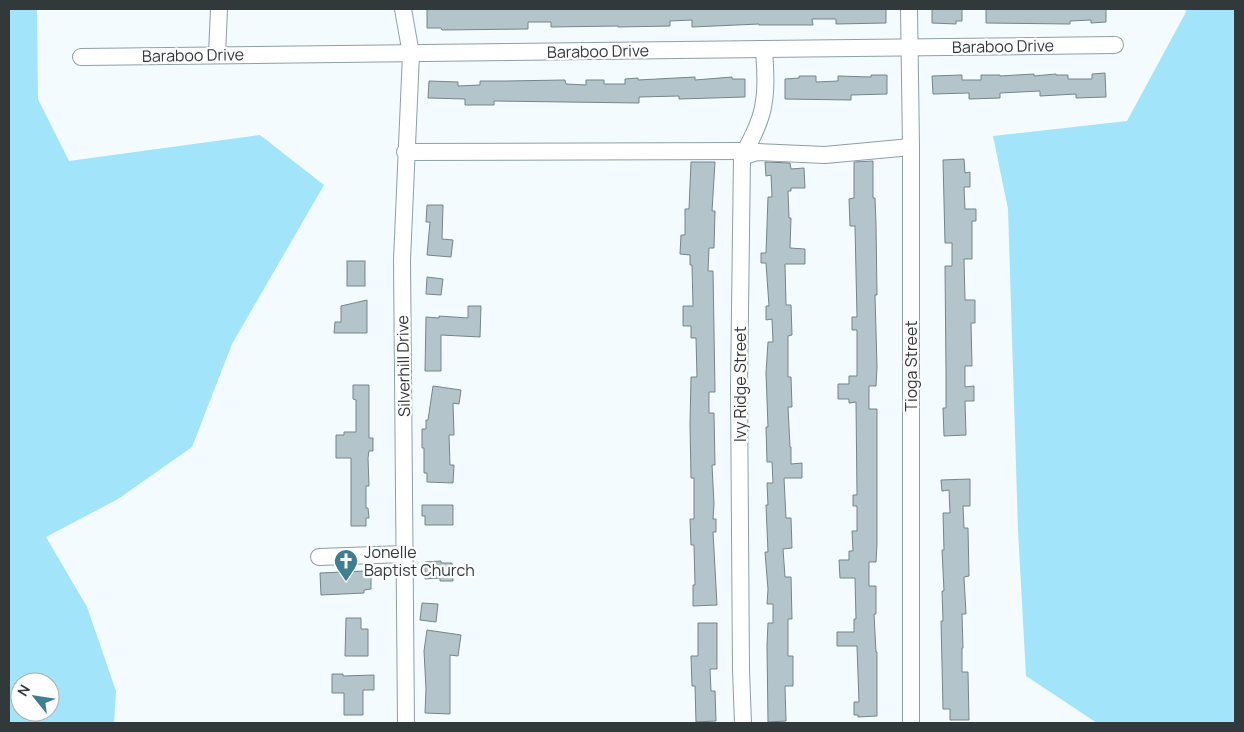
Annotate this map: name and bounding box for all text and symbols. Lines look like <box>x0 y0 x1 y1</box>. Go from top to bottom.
street label: Baraboo Drive <box>952 34 1054 58</box>
street label: Baraboo Drive <box>547 39 649 63</box>
street label: Baraboo Drive <box>142 43 244 67</box>
street label: Silverhill Drive <box>391 315 415 417</box>
street label: Tioga Street <box>900 320 922 412</box>
street label: Ivy Ridge Street <box>729 326 751 442</box>
place label: Jonelle Baptist Church <box>364 541 475 581</box>
church icon: Jonelle Baptist Church <box>333 548 359 582</box>
north arrow <box>10 672 60 722</box>
text: N <box>13 681 34 699</box>

